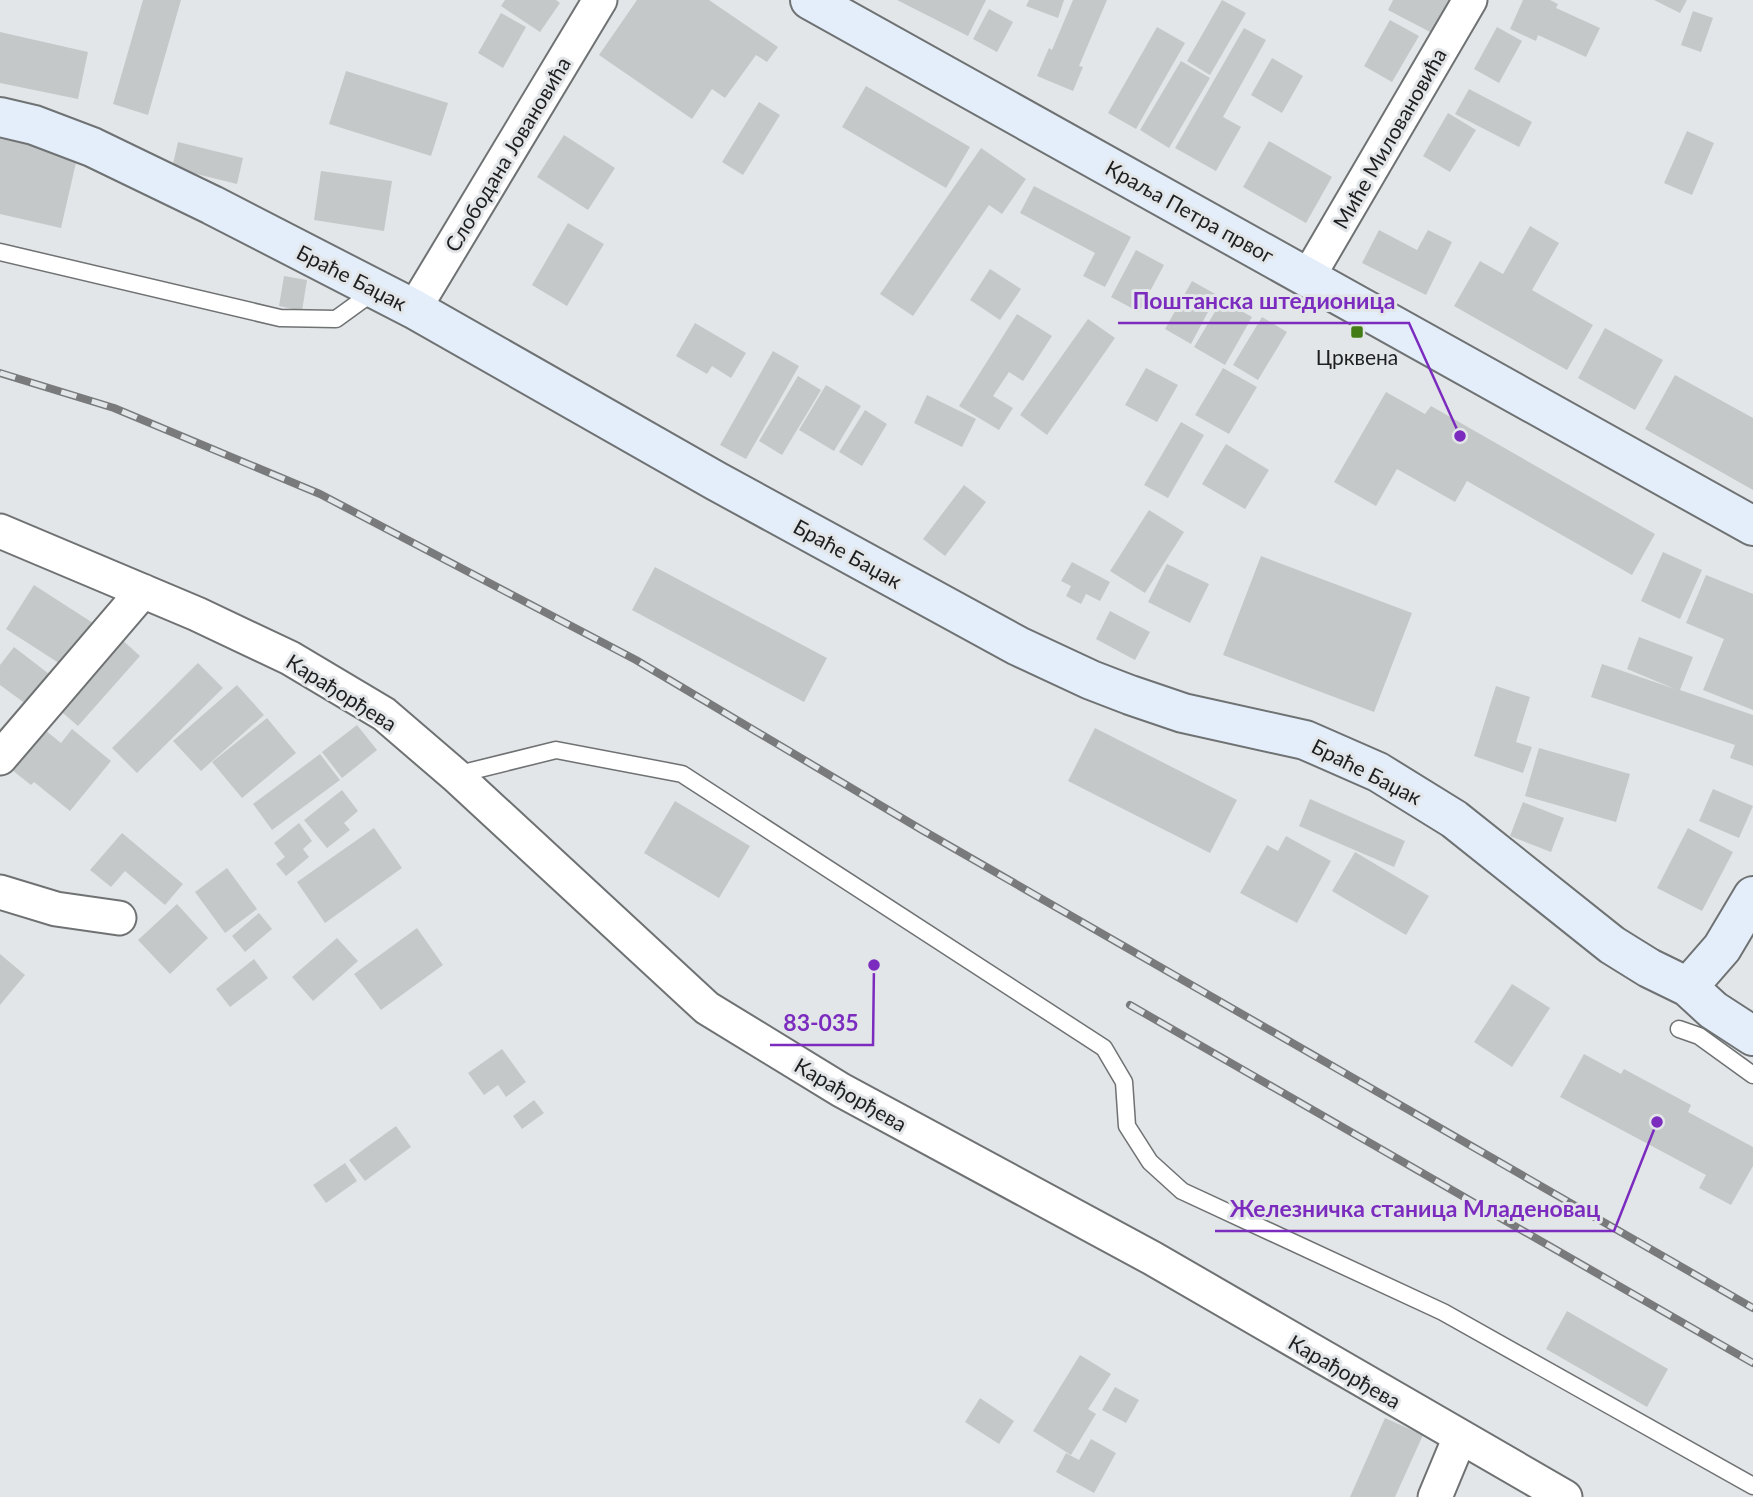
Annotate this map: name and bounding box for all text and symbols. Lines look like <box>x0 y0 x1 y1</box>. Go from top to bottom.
street label: Миће Миловановића <box>1327 43 1451 233</box>
street label: Слободана Јовановића <box>439 52 575 256</box>
street label: Краља Петра првог <box>1102 154 1279 268</box>
street label: Браће Баџак <box>293 239 411 315</box>
callout: Поштанска штедионица <box>1118 279 1409 323</box>
text: Поштанска штедионица <box>1133 286 1395 314</box>
marker: Црквена <box>1349 324 1365 340</box>
place label: Црквена <box>1316 344 1398 369</box>
street label: Браће Баџак <box>790 513 907 593</box>
street label: Карађорђева <box>282 648 402 736</box>
street label: Браће Баџак <box>1308 733 1426 809</box>
callout: 83-035 <box>770 1001 873 1045</box>
text: 83-035 <box>783 1008 859 1036</box>
street label: Карађорђева <box>790 1052 912 1136</box>
callout: Железничка станица Младеновац <box>1215 1187 1614 1231</box>
text: Железничка станица Младеновац <box>1230 1194 1600 1222</box>
street label: Карађорђева <box>1284 1329 1406 1413</box>

